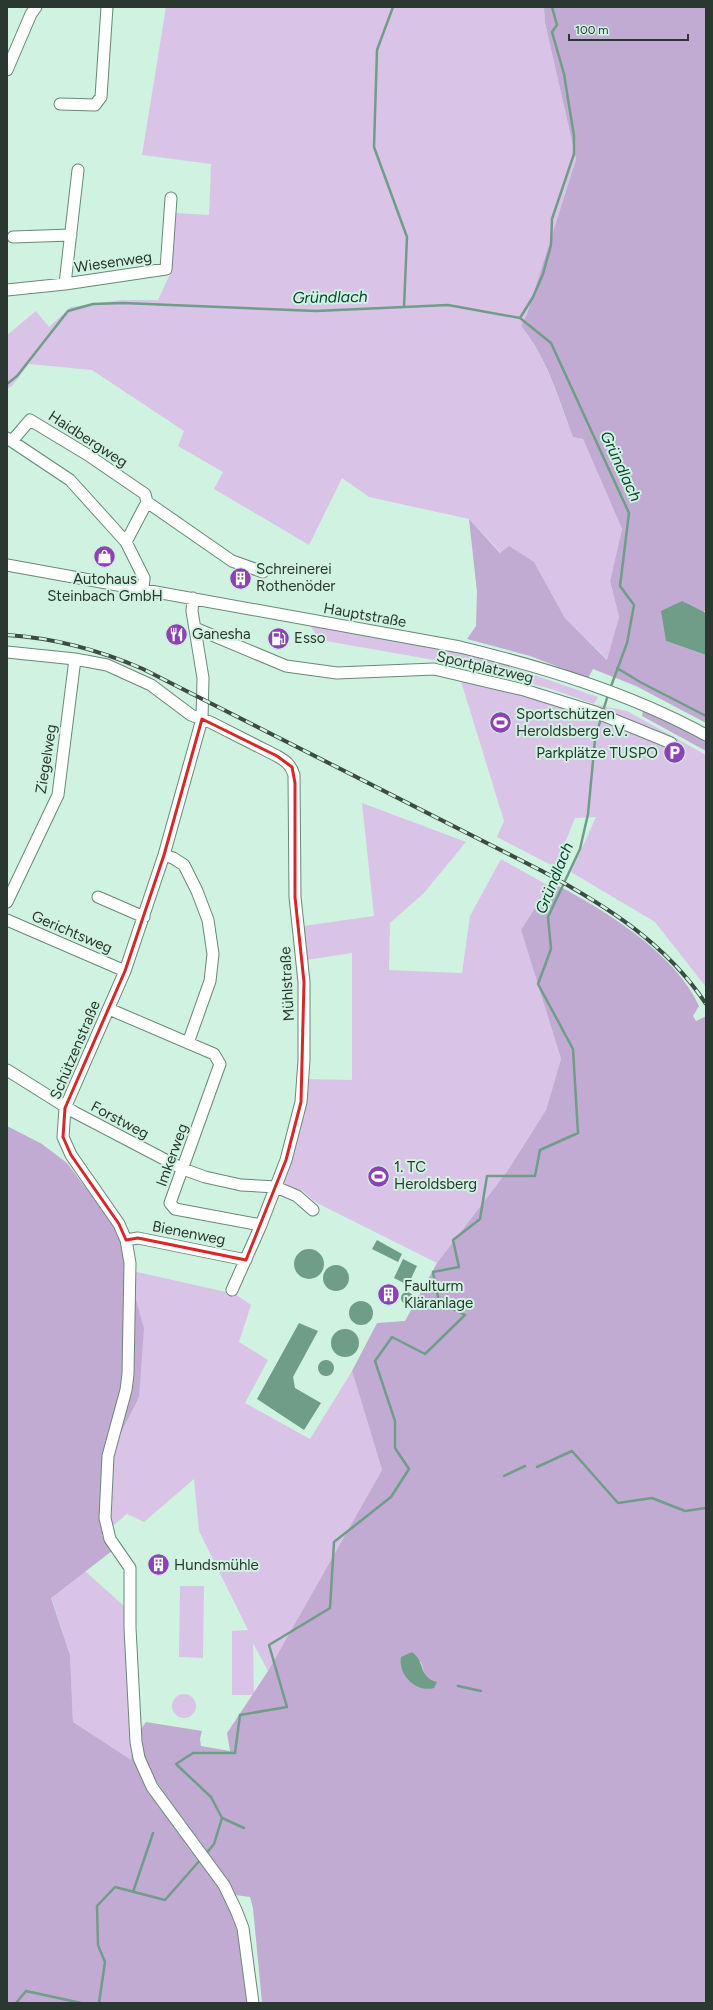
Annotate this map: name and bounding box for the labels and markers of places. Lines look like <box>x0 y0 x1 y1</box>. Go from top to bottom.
shop icon: Autohaus Steinbach GmbH <box>92 543 118 569</box>
place label: Schreinerei Rothenöder <box>256 560 335 595</box>
building icon: Schreinerei Rothenöder <box>228 565 254 591</box>
place label: Autohaus Steinbach GmbH <box>47 570 163 605</box>
restaurant icon: Ganesha <box>164 621 190 647</box>
place label: Ganesha <box>192 625 251 643</box>
fuel station icon: Esso <box>266 625 292 651</box>
place label: Esso <box>294 629 326 647</box>
place label: Sportschützen Heroldsberg e.V. <box>516 705 628 740</box>
sports icon: Sportschützen Heroldsberg e.V. <box>488 710 514 736</box>
parking icon: Parkplätze TUSPO <box>661 740 687 766</box>
place label: Parkplätze TUSPO <box>536 744 658 762</box>
place label: 1. TC Heroldsberg <box>394 1158 477 1193</box>
sports icon: 1. TC Heroldsberg <box>366 1163 392 1189</box>
place label: Faulturm Kläranlage <box>404 1277 473 1312</box>
building icon: Faulturm Kläranlage <box>375 1282 401 1308</box>
building icon: Hundsmühle <box>145 1552 171 1578</box>
place label: Hundsmühle <box>174 1556 259 1574</box>

